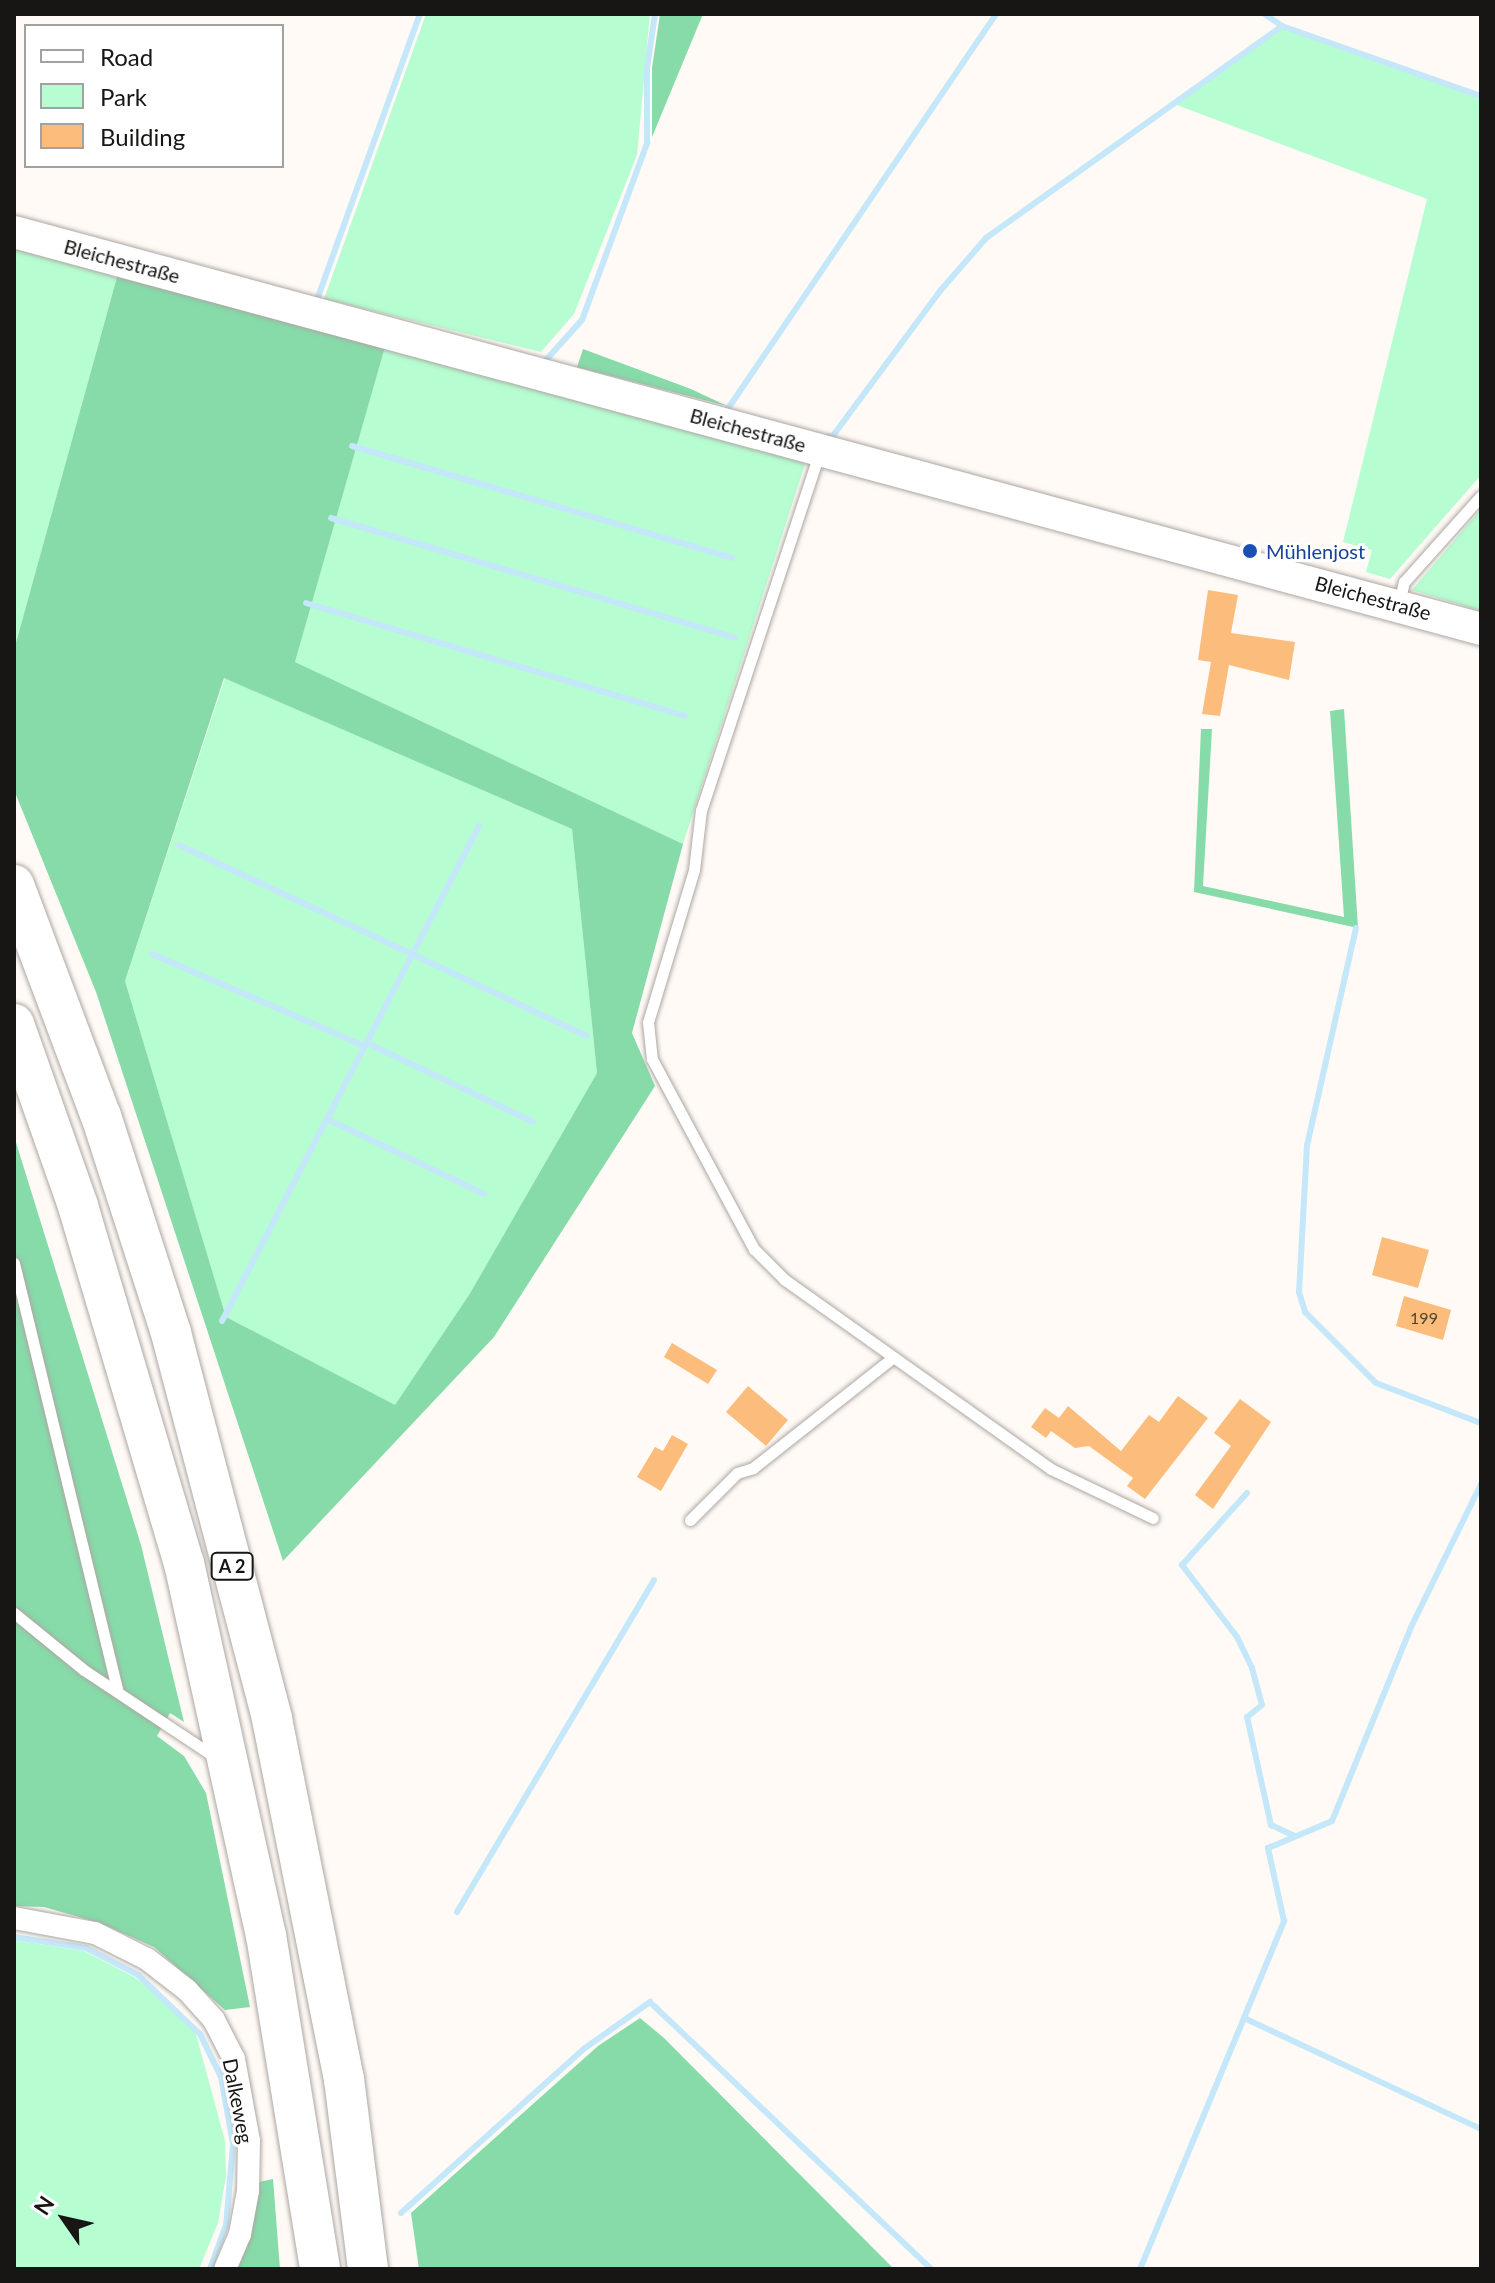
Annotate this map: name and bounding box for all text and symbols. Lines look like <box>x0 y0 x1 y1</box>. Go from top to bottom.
legend <box>24 24 284 168</box>
text: Road <box>100 42 153 71</box>
text: Park <box>100 82 147 111</box>
text: Building <box>100 122 185 151</box>
street label: Bleichestraße <box>61 234 183 288</box>
street label: Bleichestraße <box>687 403 809 457</box>
place label: Mühlenjost <box>1266 539 1365 563</box>
marker: Mühlenjost <box>1241 542 1259 560</box>
street label: Bleichestraße <box>1312 571 1434 625</box>
house number: 199 <box>1410 1308 1438 1328</box>
road number: A 2 <box>210 1552 254 1580</box>
street label: Dalkeweg <box>218 2056 258 2146</box>
north arrow <box>24 2179 104 2259</box>
text: N <box>28 2191 60 2220</box>

